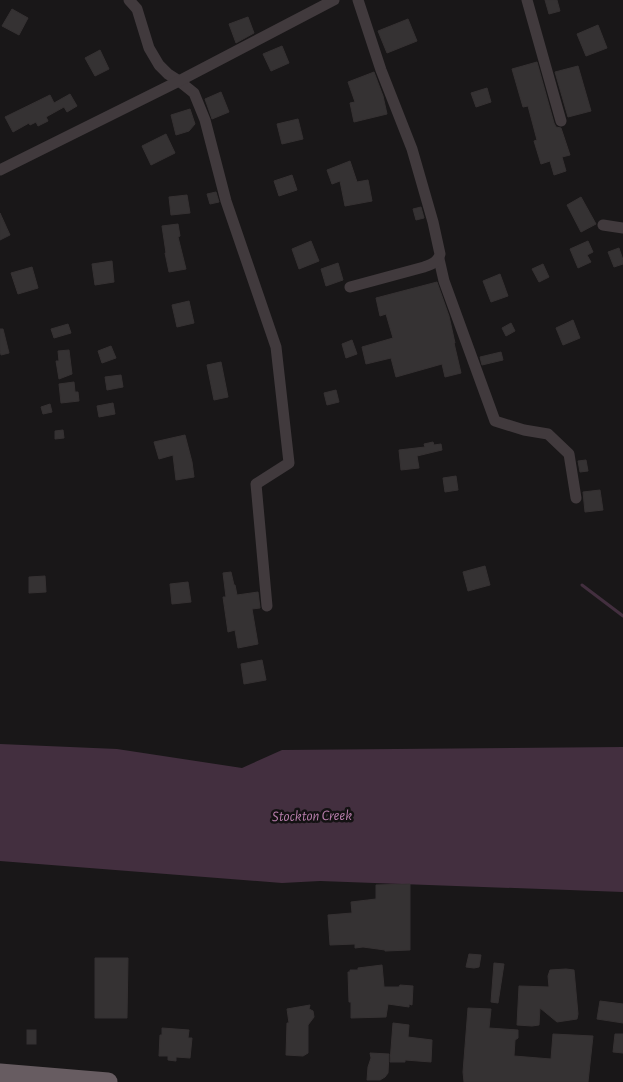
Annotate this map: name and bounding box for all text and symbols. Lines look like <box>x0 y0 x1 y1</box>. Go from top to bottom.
water label: Stockton Creek <box>272 808 352 824</box>

